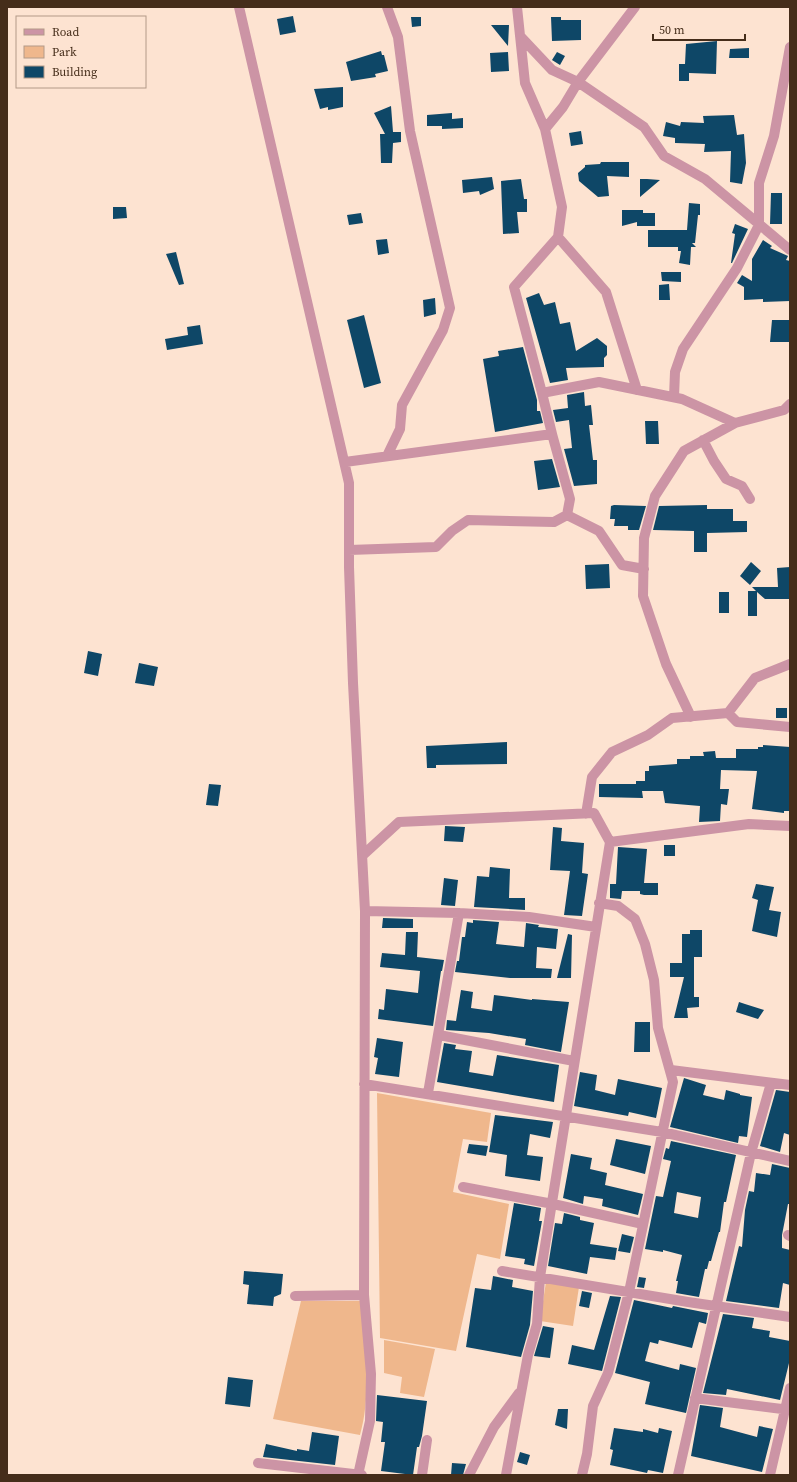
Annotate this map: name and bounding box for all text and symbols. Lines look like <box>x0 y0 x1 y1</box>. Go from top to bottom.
legend <box>16 16 146 88</box>
scale bar <box>653 16 745 42</box>
text: 50 m <box>659 22 685 38</box>
text: Road <box>52 24 79 40</box>
text: Park <box>52 44 77 60</box>
text: Building <box>52 64 97 80</box>

